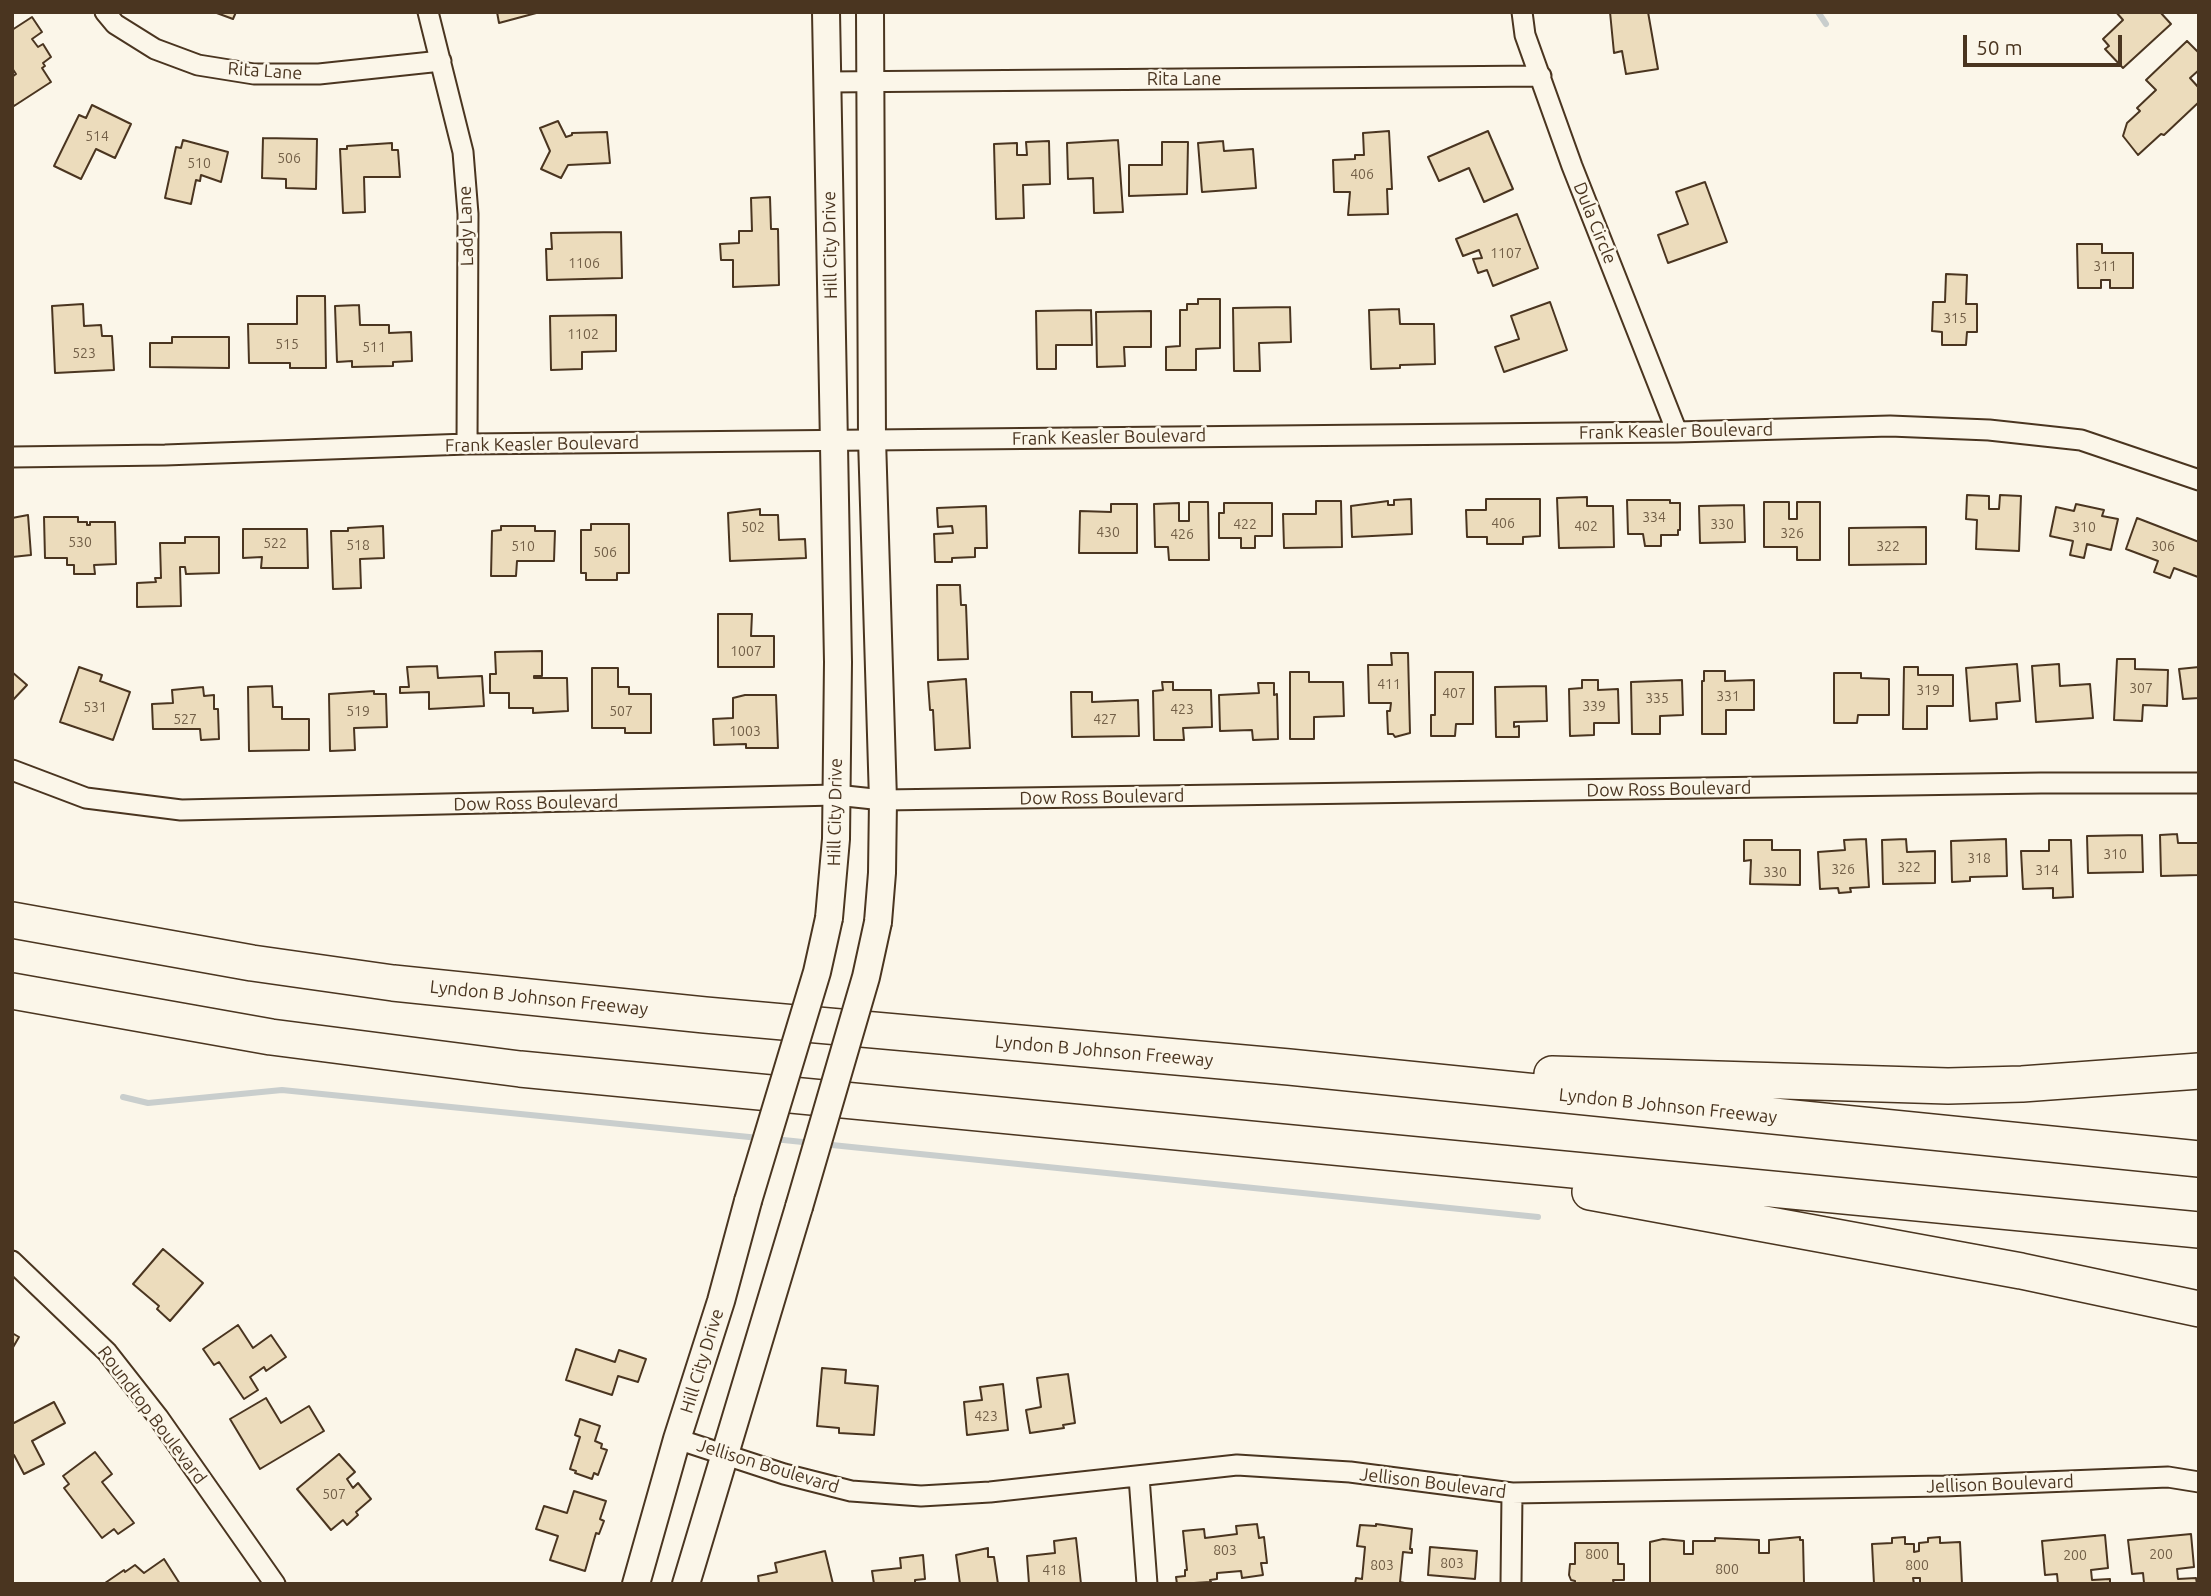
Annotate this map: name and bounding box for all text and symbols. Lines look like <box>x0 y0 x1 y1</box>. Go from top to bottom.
scale bar <box>1966 21 2125 65</box>
text: 50 m <box>1976 35 2023 59</box>
street label: Rita Lane <box>227 58 303 84</box>
street label: Rita Lane <box>1147 68 1221 90</box>
house number: 514 <box>85 128 109 144</box>
house number: 506 <box>277 150 301 166</box>
house number: 510 <box>187 155 211 171</box>
house number: 406 <box>1350 166 1374 182</box>
street label: Dula Circle <box>1569 179 1621 267</box>
street label: Lady Lane <box>454 185 478 267</box>
street label: Hill City Drive <box>818 191 842 299</box>
house number: 1107 <box>1490 245 1522 261</box>
house number: 1106 <box>568 255 600 271</box>
house number: 311 <box>2093 258 2117 274</box>
house number: 315 <box>1943 310 1967 326</box>
house number: 1102 <box>567 326 599 342</box>
house number: 515 <box>275 336 299 352</box>
house number: 511 <box>362 339 386 355</box>
house number: 523 <box>72 345 96 361</box>
street label: Frank Keasler Boulevard <box>1579 419 1773 443</box>
street label: Frank Keasler Boulevard <box>1012 425 1206 449</box>
street label: Frank Keasler Boulevard <box>445 432 639 456</box>
house number: 334 <box>1642 509 1666 525</box>
house number: 406 <box>1491 515 1515 531</box>
house number: 422 <box>1233 516 1257 532</box>
house number: 330 <box>1710 516 1734 532</box>
house number: 402 <box>1574 518 1598 534</box>
house number: 502 <box>741 519 765 535</box>
house number: 310 <box>2072 519 2096 535</box>
house number: 430 <box>1096 524 1120 540</box>
house number: 326 <box>1780 525 1804 541</box>
house number: 426 <box>1170 526 1194 542</box>
house number: 530 <box>68 534 92 550</box>
house number: 522 <box>263 535 287 551</box>
house number: 518 <box>346 537 370 553</box>
house number: 510 <box>511 538 535 554</box>
house number: 322 <box>1876 538 1900 554</box>
house number: 306 <box>2151 538 2175 554</box>
house number: 506 <box>593 544 617 560</box>
house number: 1007 <box>730 643 762 659</box>
house number: 411 <box>1377 676 1401 692</box>
house number: 307 <box>2129 680 2153 696</box>
house number: 319 <box>1916 682 1940 698</box>
house number: 407 <box>1442 685 1466 701</box>
house number: 331 <box>1716 688 1740 704</box>
house number: 335 <box>1645 690 1669 706</box>
house number: 339 <box>1582 698 1606 714</box>
house number: 531 <box>83 699 107 715</box>
house number: 423 <box>1170 701 1194 717</box>
house number: 519 <box>346 703 370 719</box>
house number: 507 <box>609 703 633 719</box>
house number: 527 <box>173 711 197 727</box>
house number: 427 <box>1093 711 1117 727</box>
house number: 1003 <box>729 723 761 739</box>
street label: Hill City Drive <box>823 758 847 866</box>
street label: Dow Ross Boulevard <box>1586 777 1752 801</box>
street label: Dow Ross Boulevard <box>1019 785 1185 809</box>
street label: Dow Ross Boulevard <box>453 791 619 815</box>
house number: 310 <box>2103 846 2127 862</box>
house number: 318 <box>1967 850 1991 866</box>
house number: 322 <box>1897 859 1921 875</box>
house number: 326 <box>1831 861 1855 877</box>
house number: 314 <box>2035 862 2059 878</box>
house number: 330 <box>1763 864 1787 880</box>
street label: Lyndon B Johnson Freeway <box>429 976 649 1020</box>
street label: Lyndon B Johnson Freeway <box>994 1031 1214 1071</box>
street label: Lyndon B Johnson Freeway <box>1558 1084 1778 1128</box>
street label: Hill City Drive <box>676 1306 728 1416</box>
street label: Roundtop Boulevard <box>93 1342 211 1488</box>
house number: 423 <box>974 1408 998 1424</box>
street label: Jellison Boulevard <box>694 1434 842 1498</box>
street label: Jellison Boulevard <box>1358 1463 1508 1503</box>
street label: Jellison Boulevard <box>1926 1471 2074 1497</box>
house number: 507 <box>322 1486 346 1502</box>
house number: 803 <box>1213 1542 1237 1558</box>
house number: 800 <box>1585 1546 1609 1562</box>
house number: 200 <box>2149 1546 2173 1562</box>
house number: 200 <box>2063 1547 2087 1563</box>
house number: 803 <box>1440 1555 1464 1571</box>
house number: 803 <box>1370 1557 1394 1573</box>
house number: 800 <box>1905 1557 1929 1573</box>
house number: 800 <box>1715 1561 1739 1577</box>
house number: 418 <box>1042 1562 1066 1578</box>

